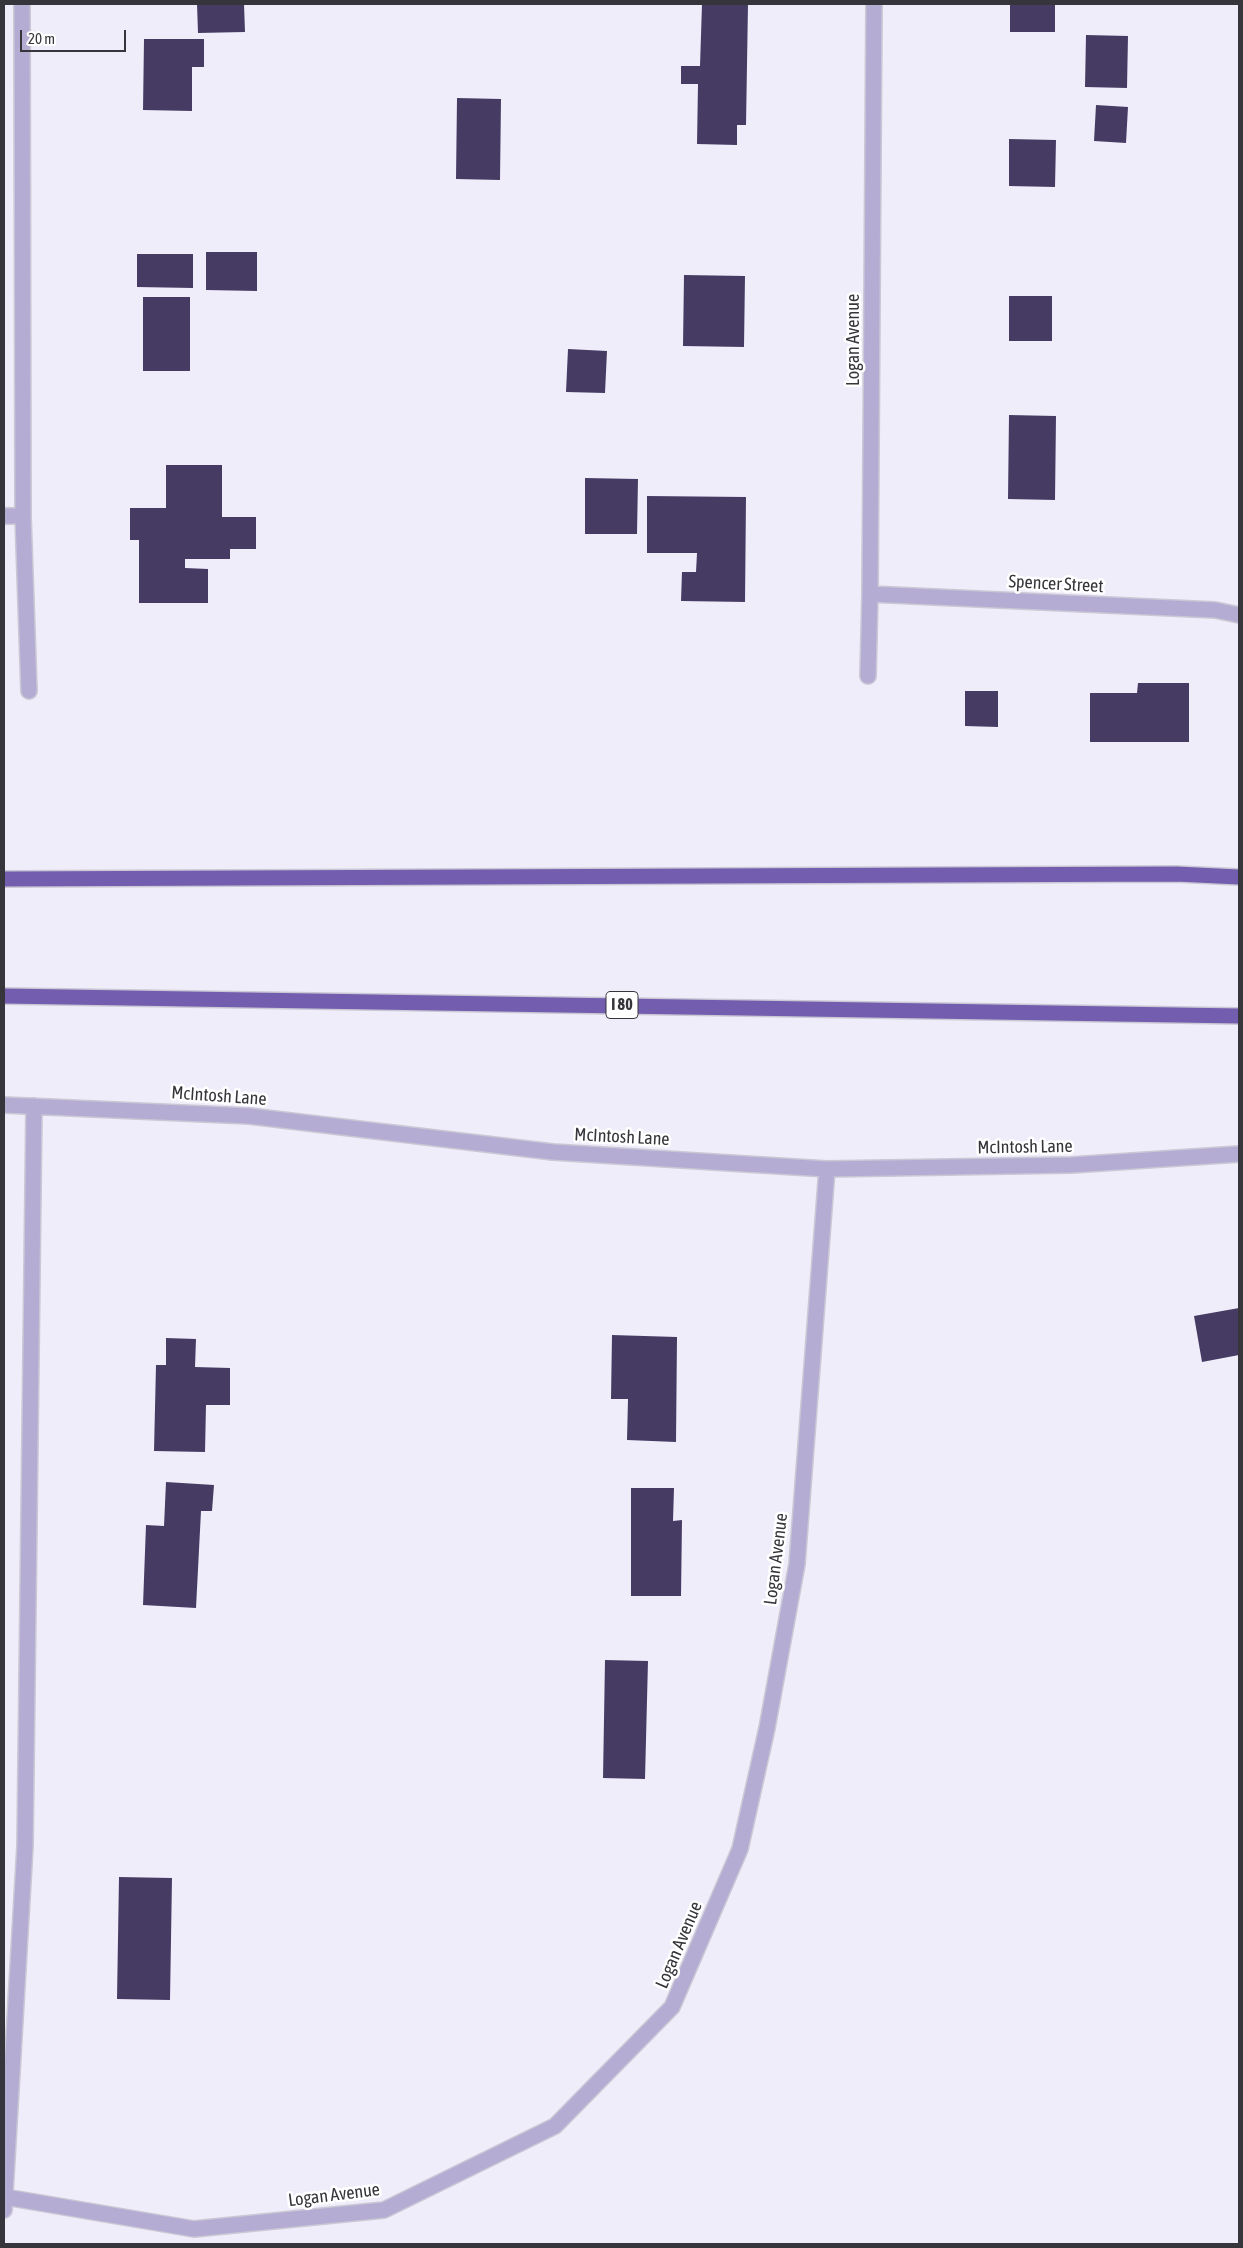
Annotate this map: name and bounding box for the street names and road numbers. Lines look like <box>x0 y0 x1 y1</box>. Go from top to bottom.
street label: Logan Avenue <box>842 294 864 386</box>
street label: Spencer Street <box>1008 571 1104 597</box>
road number: I 80 <box>606 992 638 1018</box>
street label: McIntosh Lane <box>171 1082 267 1110</box>
street label: McIntosh Lane <box>574 1124 670 1150</box>
street label: McIntosh Lane <box>977 1135 1073 1159</box>
street label: Logan Avenue <box>760 1512 792 1606</box>
street label: Logan Avenue <box>651 1898 707 1992</box>
street label: Logan Avenue <box>287 2179 381 2211</box>

